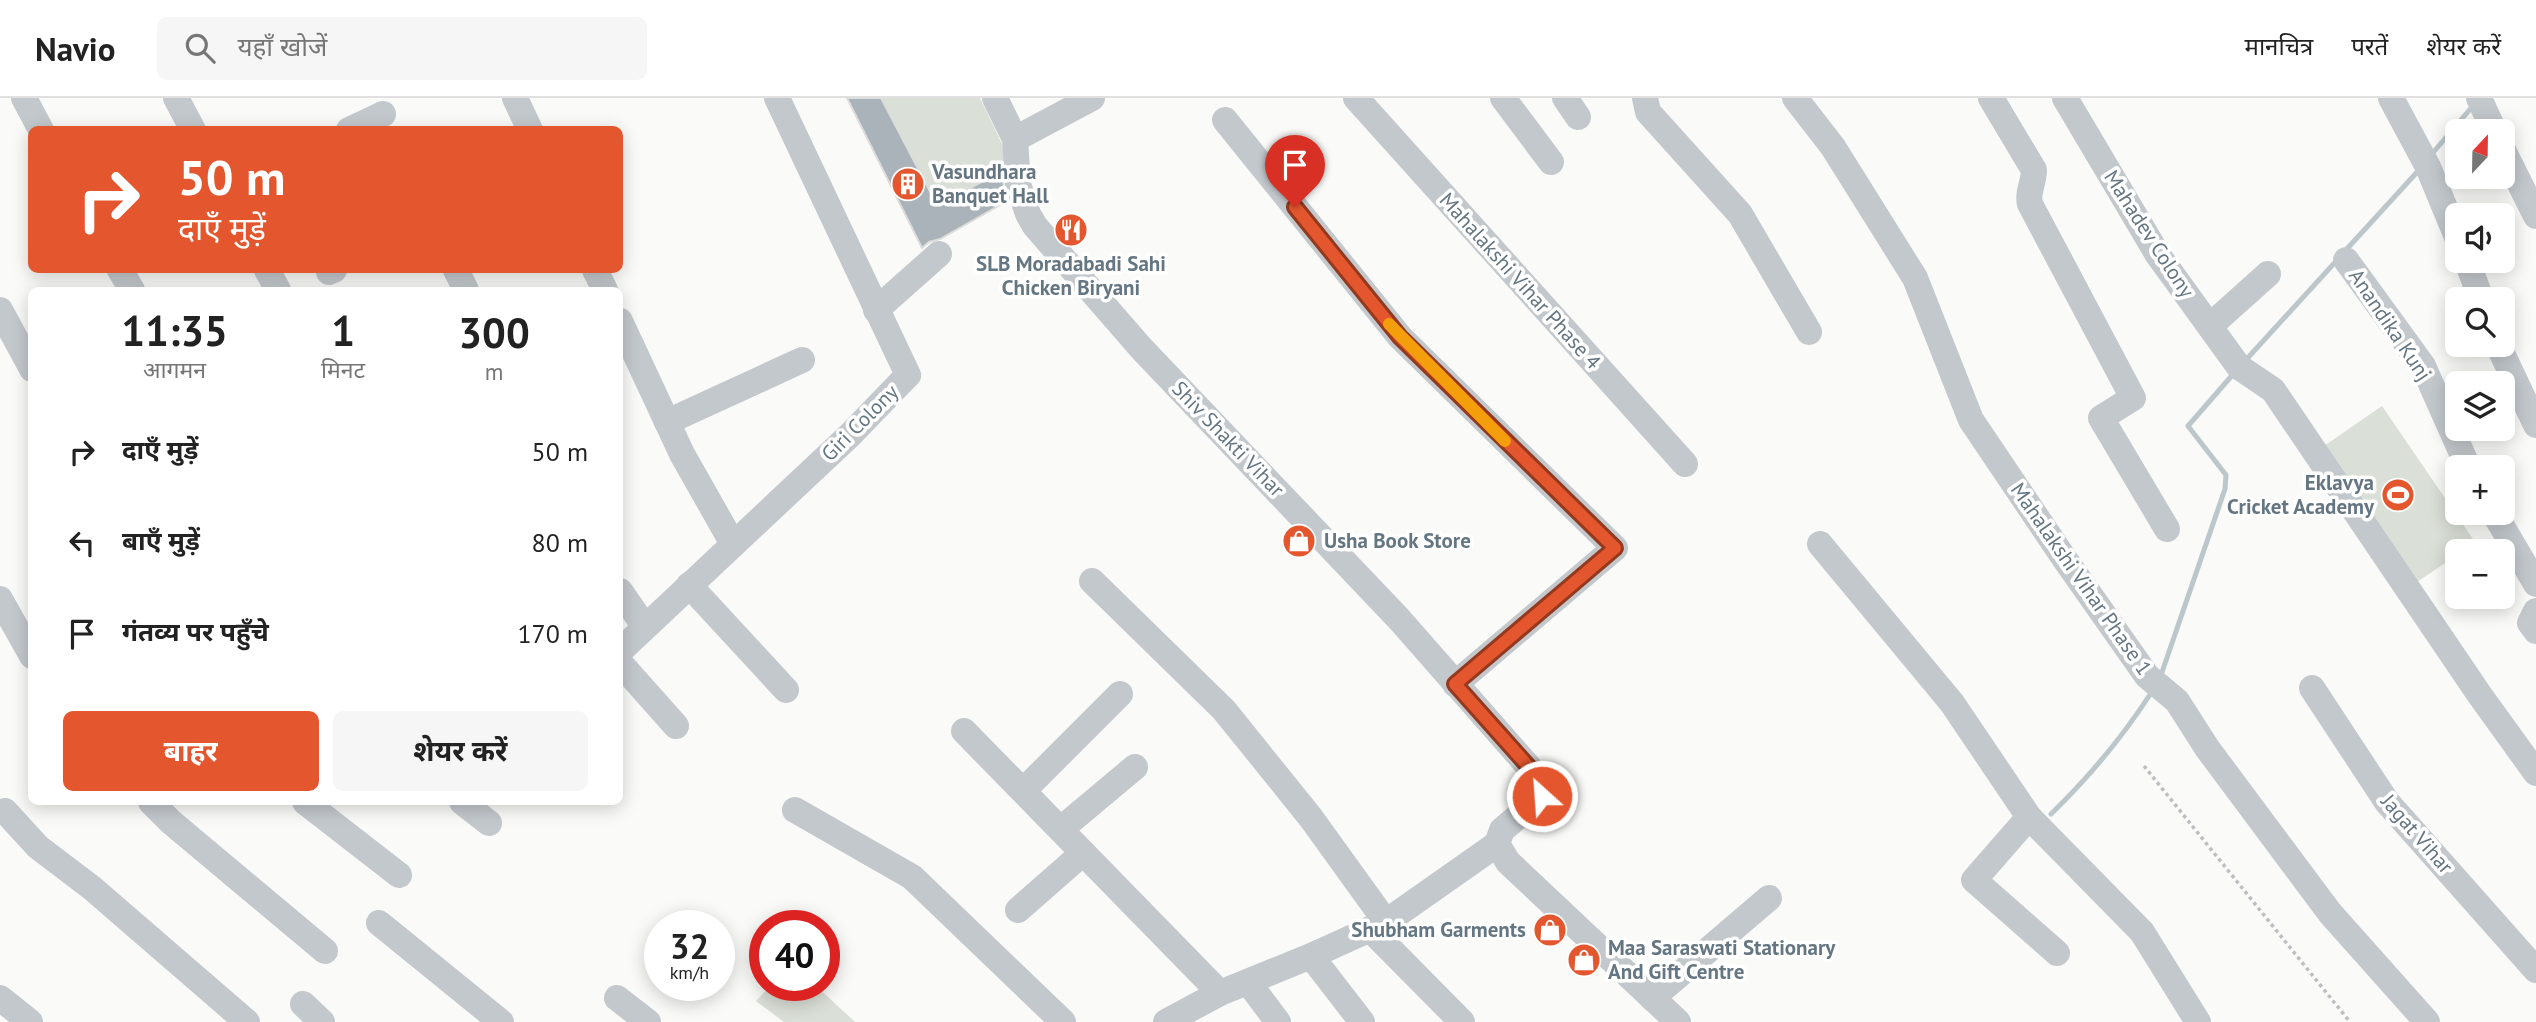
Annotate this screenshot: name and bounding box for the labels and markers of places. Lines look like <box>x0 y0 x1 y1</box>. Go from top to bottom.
pin <box>1265 135 1325 207</box>
place label: Vasundhara Banquet Hall <box>931 158 1049 209</box>
building icon: Vasundhara Banquet Hall <box>889 165 927 203</box>
restaurant icon: SLB Moradabadi Sahi Chicken Biryani <box>1052 211 1090 249</box>
place label: SLB Moradabadi Sahi Chicken Biryani <box>976 250 1166 301</box>
place label: Eklavya Cricket Academy <box>2227 469 2375 520</box>
sports icon: Eklavya Cricket Academy <box>2379 476 2417 514</box>
shop icon: Usha Book Store <box>1280 522 1318 560</box>
place label: Usha Book Store <box>1324 527 1471 554</box>
shop icon: Shubham Garments <box>1531 911 1569 949</box>
place label: Shubham Garments <box>1351 916 1526 943</box>
place label: Maa Saraswati Stationary And Gift Centre <box>1608 934 1836 985</box>
shop icon: Maa Saraswati Stationary And Gift Centre <box>1565 941 1603 979</box>

